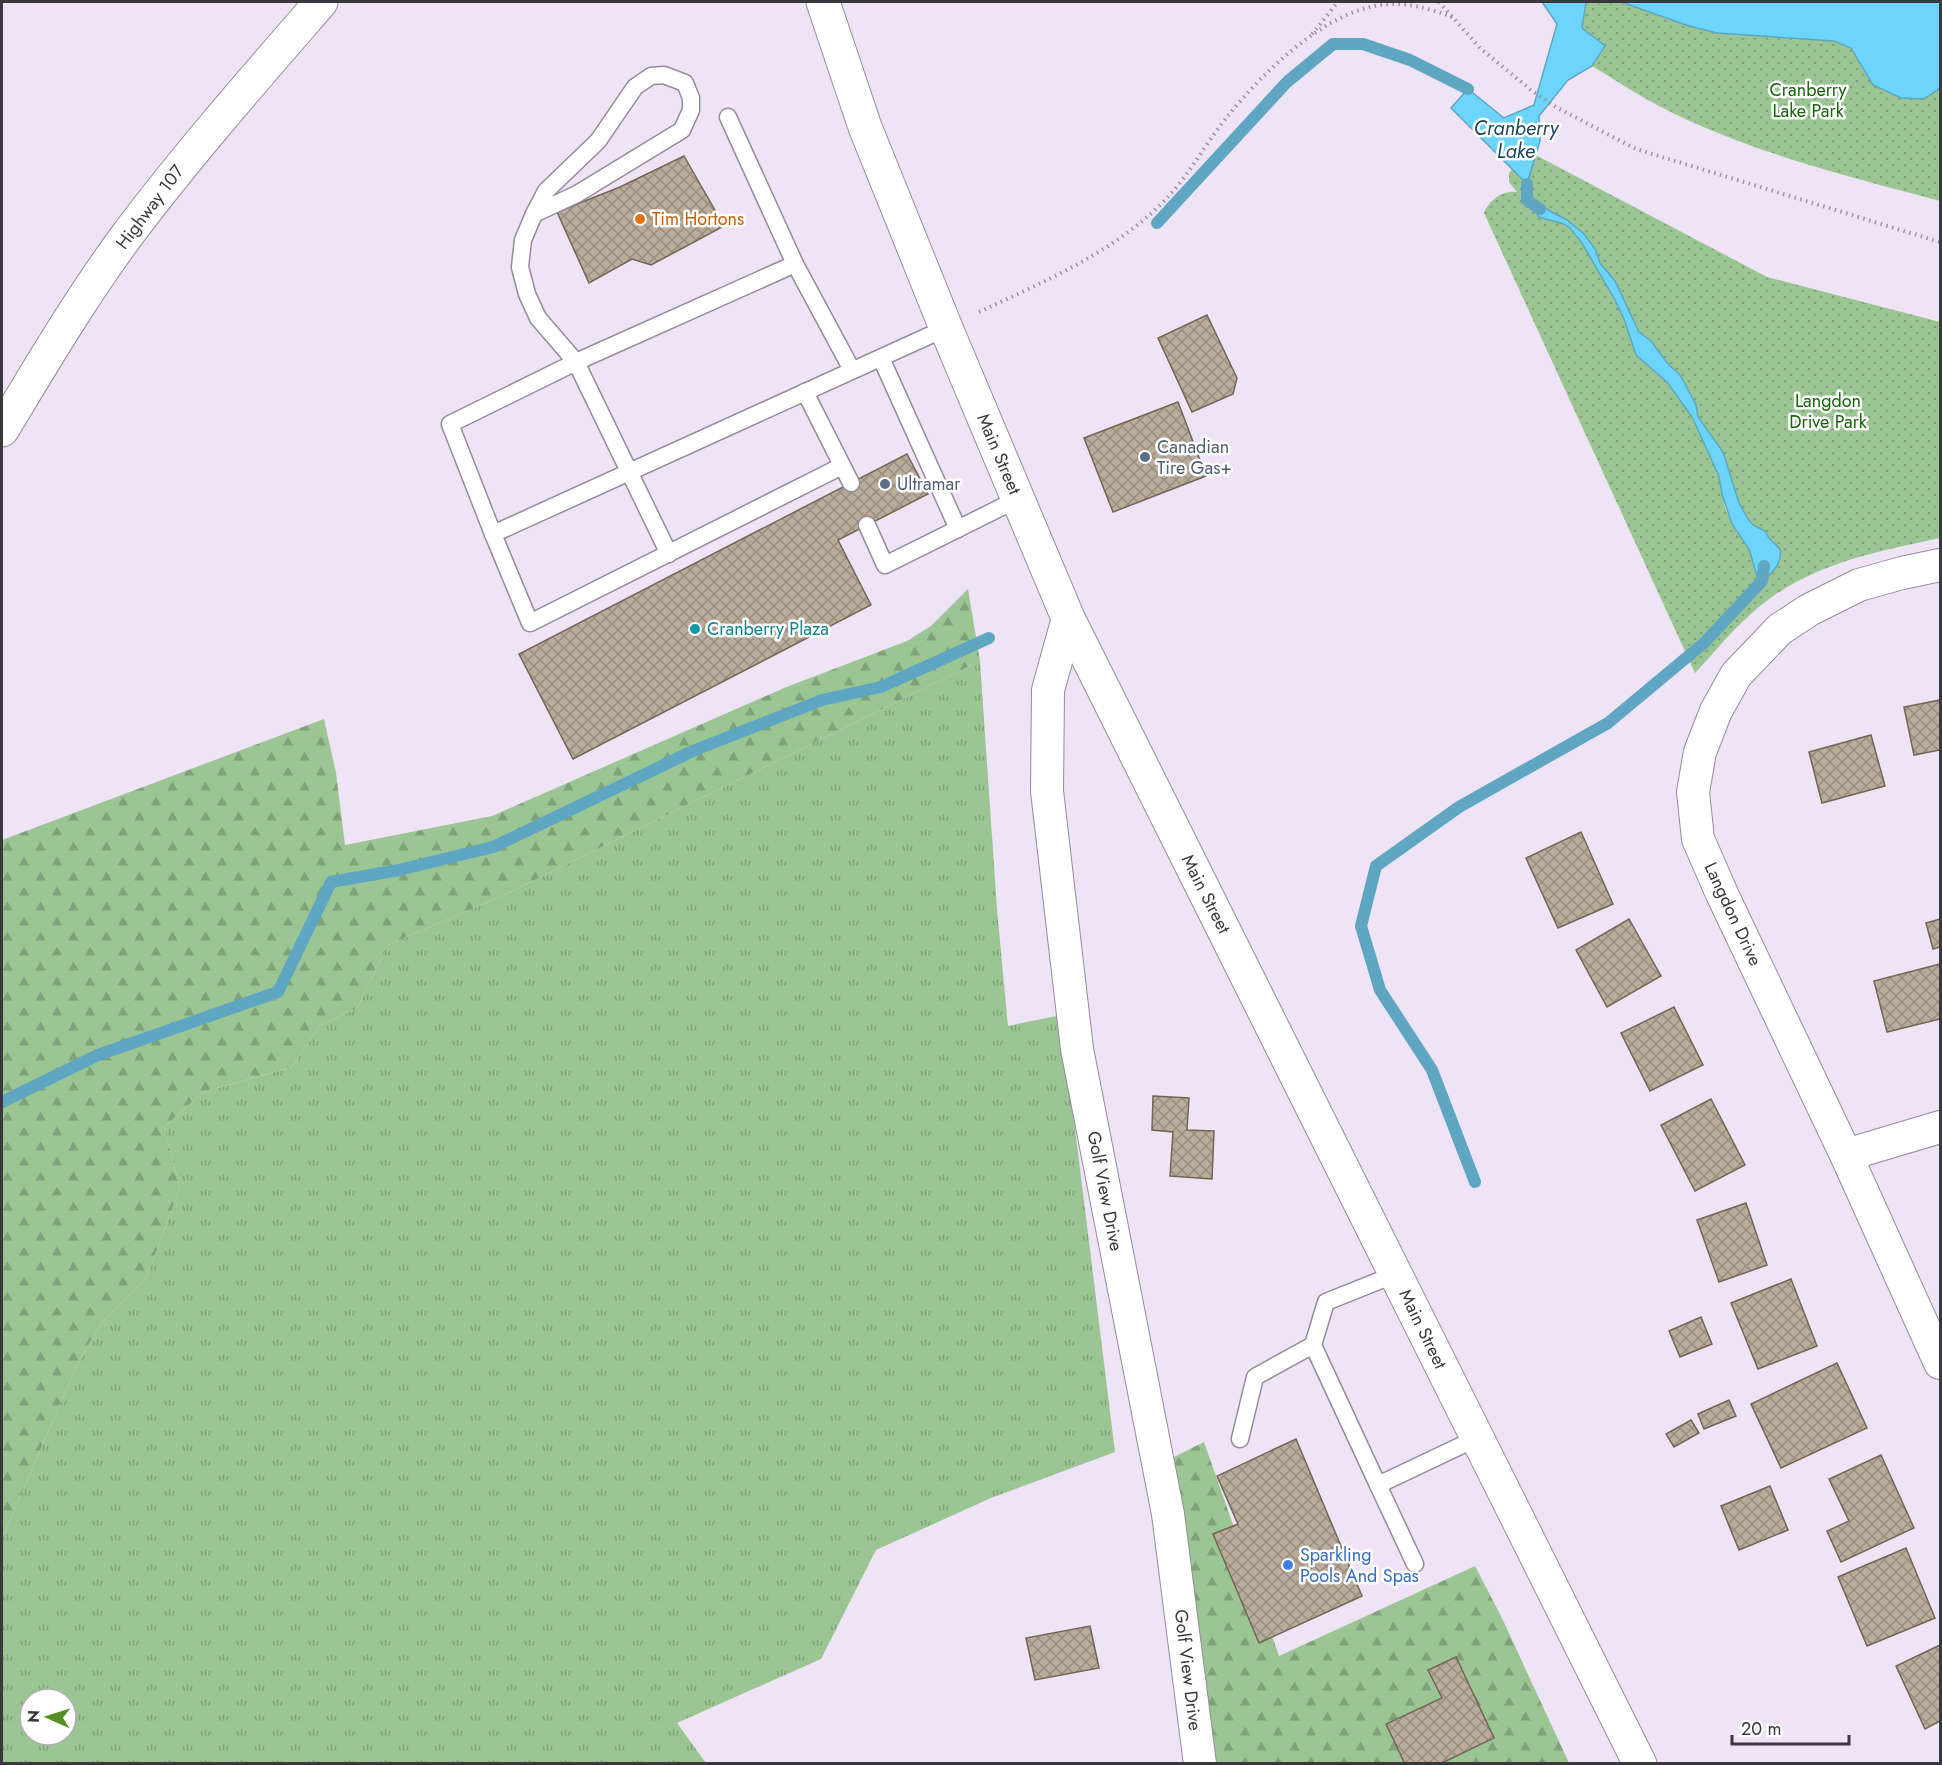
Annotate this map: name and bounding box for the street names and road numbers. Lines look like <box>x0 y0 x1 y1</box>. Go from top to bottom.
street label: Highway 107 <box>110 159 191 255</box>
street label: Main Street <box>970 409 1028 499</box>
street label: Main Street <box>1175 850 1237 939</box>
street label: Langdon Drive <box>1698 858 1768 970</box>
street label: Golf View Drive <box>1081 1129 1129 1253</box>
street label: Main Street <box>1393 1285 1454 1374</box>
street label: Golf View Drive <box>1168 1608 1208 1732</box>

